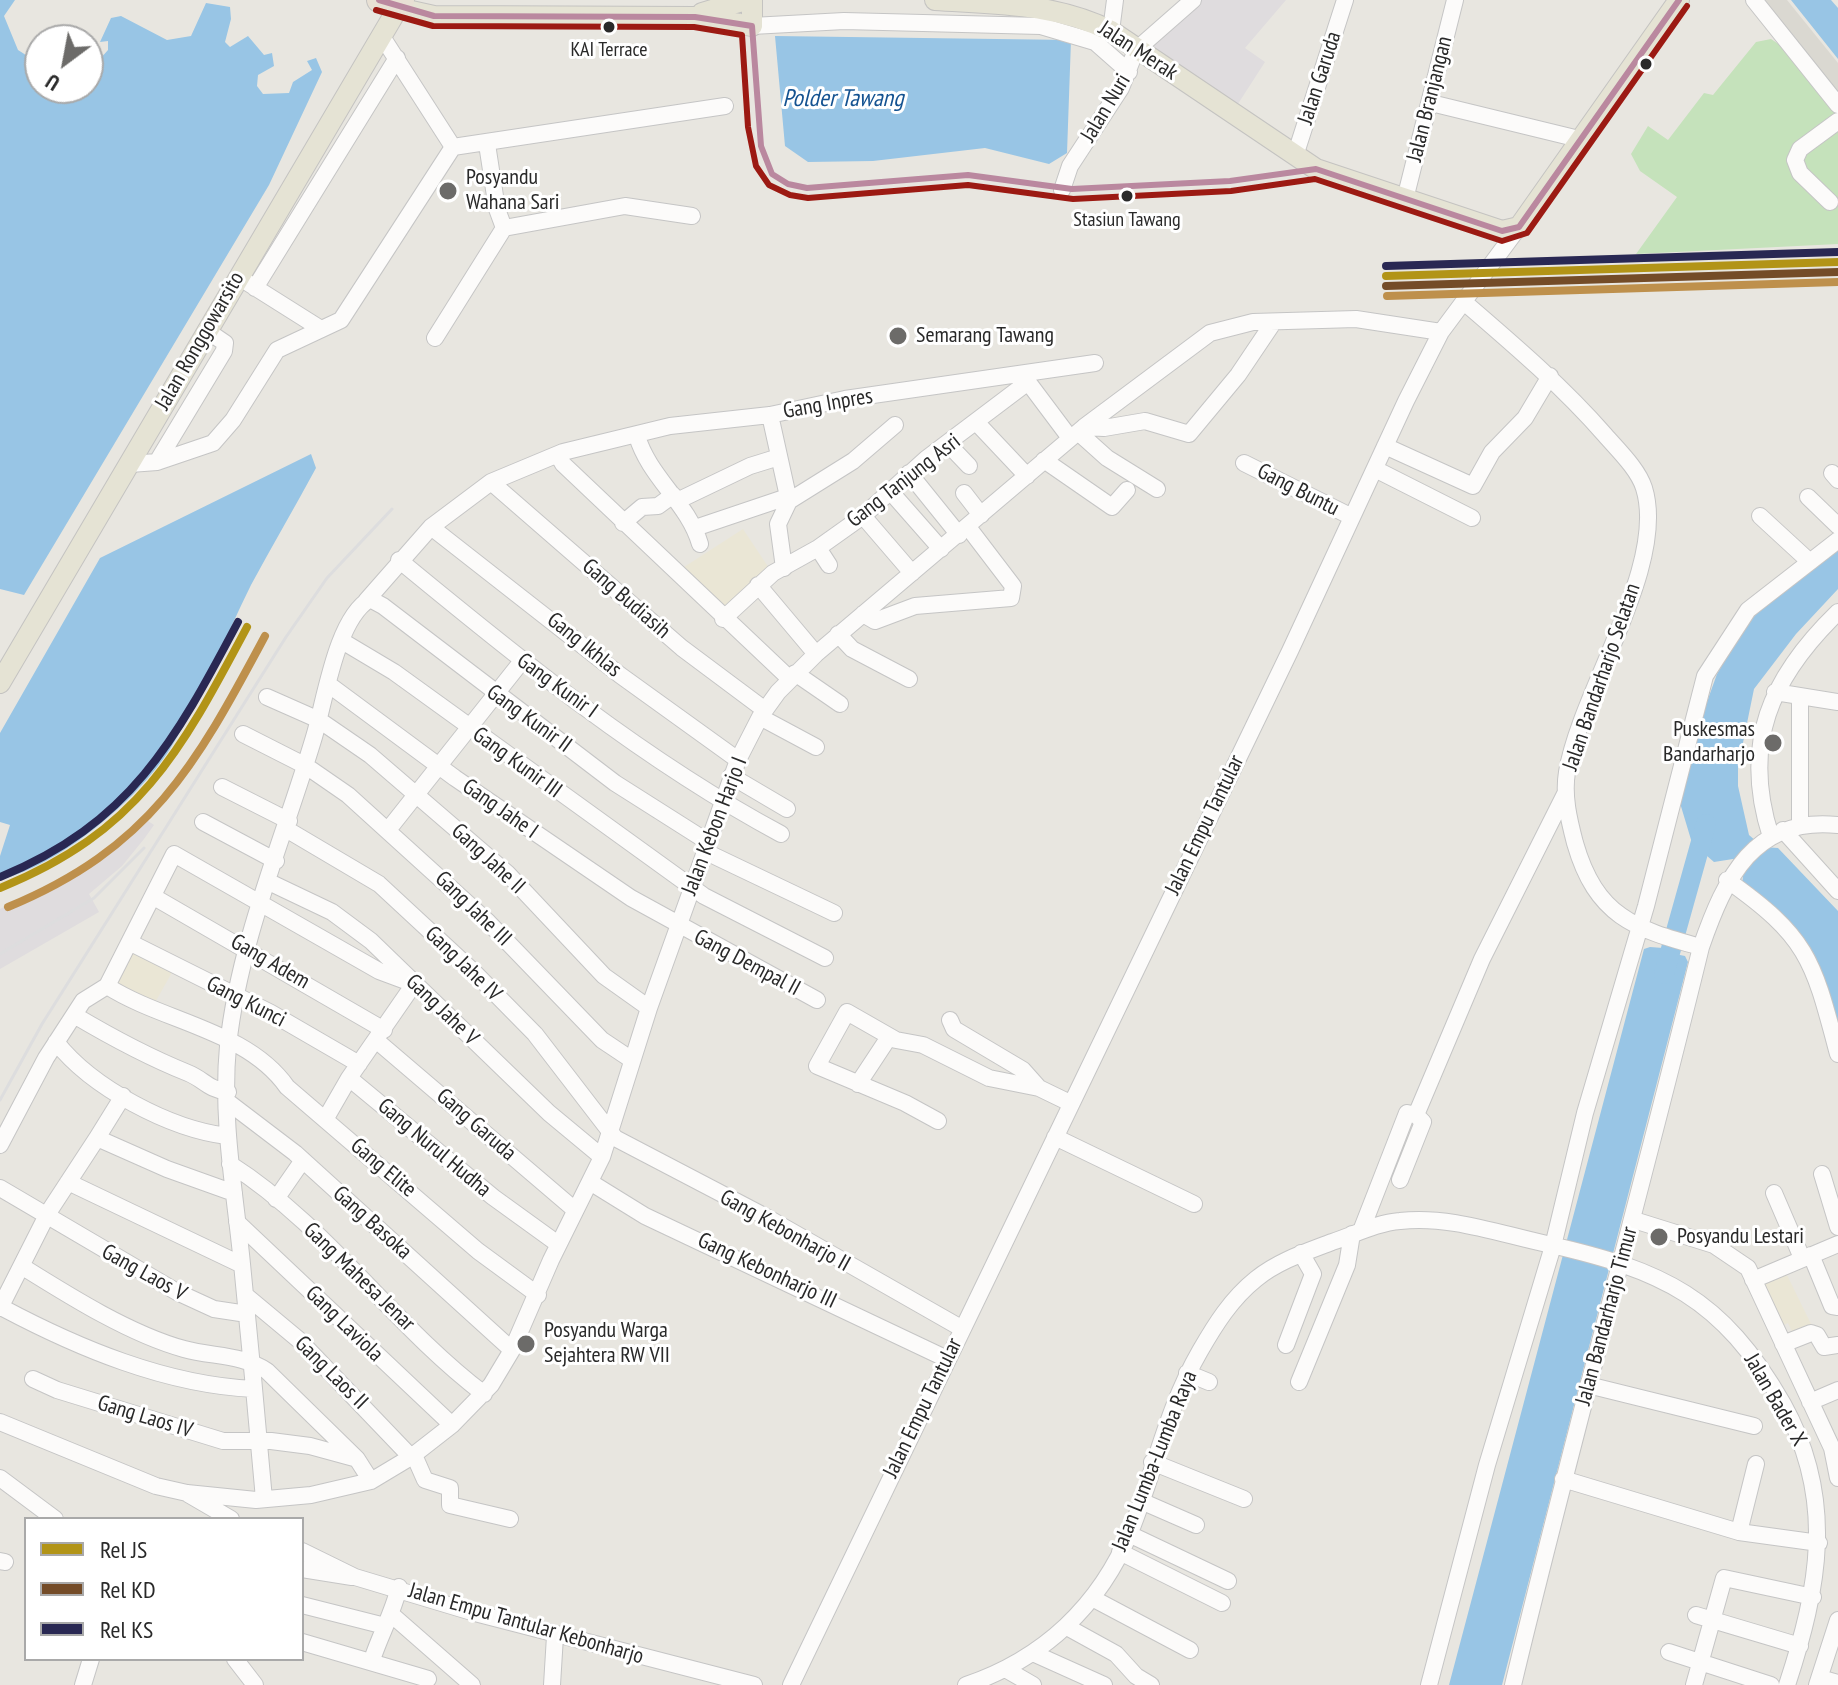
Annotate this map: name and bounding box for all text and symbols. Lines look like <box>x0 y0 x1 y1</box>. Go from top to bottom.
street label: Jalan Merak <box>1094 16 1182 86</box>
marker: KAI Terrace <box>601 19 617 35</box>
north arrow <box>24 24 104 104</box>
street label: Jalan Garuda <box>1293 28 1347 128</box>
street label: Jalan Branjangan <box>1402 34 1458 164</box>
place label: KAI Terrace <box>571 38 647 62</box>
unlabelled marker <box>1638 56 1654 72</box>
text: U <box>40 68 65 98</box>
street label: Jalan Nuri <box>1075 69 1137 147</box>
water label: Polder Tawang <box>782 85 904 113</box>
place label: Posyandu Wahana Sari <box>466 165 559 216</box>
marker: Posyandu Wahana Sari <box>437 180 459 202</box>
marker: Stasiun Tawang <box>1119 188 1135 204</box>
place label: Stasiun Tawang <box>1073 208 1181 232</box>
street label: Jalan Ronggowarsito <box>150 267 250 415</box>
place label: Semarang Tawang <box>916 323 1054 349</box>
marker: Semarang Tawang <box>887 325 909 347</box>
street label: Gang Inpres <box>781 383 875 425</box>
street label: Gang Tanjung Asri <box>842 429 966 533</box>
street label: Gang Buntu <box>1253 458 1343 522</box>
street label: Gang Budiasih <box>576 553 676 645</box>
street label: Jalan Bandarharjo Selatan <box>1558 580 1646 774</box>
street label: Gang Ikhlas <box>541 607 627 683</box>
street label: Gang Kunir I <box>511 648 603 724</box>
street label: Gang Kunir II <box>481 679 577 759</box>
place label: Puskesmas Bandarharjo <box>1663 717 1755 768</box>
street label: Gang Kunir III <box>467 722 567 804</box>
marker: Puskesmas Bandarharjo <box>1762 732 1784 754</box>
street label: Jalan Empu Tantular <box>1160 751 1250 899</box>
street label: Jalan Kebon Harjo I <box>677 753 753 899</box>
street label: Gang Jahe I <box>457 773 543 845</box>
street label: Gang Jahe II <box>446 818 530 900</box>
street label: Gang Jahe III <box>429 866 517 952</box>
street label: Gang Jahe IV <box>419 921 507 1007</box>
street label: Gang Dempal II <box>689 924 805 1002</box>
street label: Gang Adem <box>226 929 314 995</box>
street label: Gang Jahe V <box>400 969 484 1051</box>
street label: Gang Kunci <box>202 971 290 1033</box>
street label: Gang Garuda <box>431 1083 521 1167</box>
street label: Gang Nurul Hudha <box>372 1093 496 1203</box>
street label: Gang Elite <box>345 1133 421 1203</box>
street label: Gang Basoka <box>327 1181 417 1265</box>
street label: Gang Kebonharjo II <box>715 1184 855 1278</box>
street label: Gang Mahesa Jenar <box>298 1217 420 1337</box>
street label: Jalan Bandarharjo Timur <box>1571 1224 1643 1408</box>
place label: Posyandu Lestari <box>1677 1224 1804 1250</box>
marker: Posyandu Lestari <box>1648 1226 1670 1248</box>
street label: Gang Kebonharjo III <box>693 1227 841 1315</box>
street label: Gang Laos V <box>97 1239 191 1307</box>
street label: Gang Laviola <box>300 1281 388 1367</box>
place label: Posyandu Warga Sejahtera RW VII <box>544 1318 670 1370</box>
street label: Gang Laos II <box>289 1331 373 1415</box>
marker: Posyandu Warga Sejahtera RW VII <box>515 1333 537 1355</box>
street label: Jalan Empu Tantular <box>878 1334 968 1482</box>
street label: Jalan Bader X <box>1738 1349 1812 1451</box>
street label: Jalan Lumba-Lumba Raya <box>1107 1367 1203 1555</box>
street label: Gang Laos IV <box>94 1390 196 1444</box>
legend <box>24 1517 304 1661</box>
text: Rel JS <box>100 1534 147 1565</box>
text: Rel KD <box>100 1574 156 1605</box>
street label: Jalan Empu Tantular Kebonharjo <box>406 1578 646 1670</box>
text: Rel KS <box>100 1614 153 1645</box>

